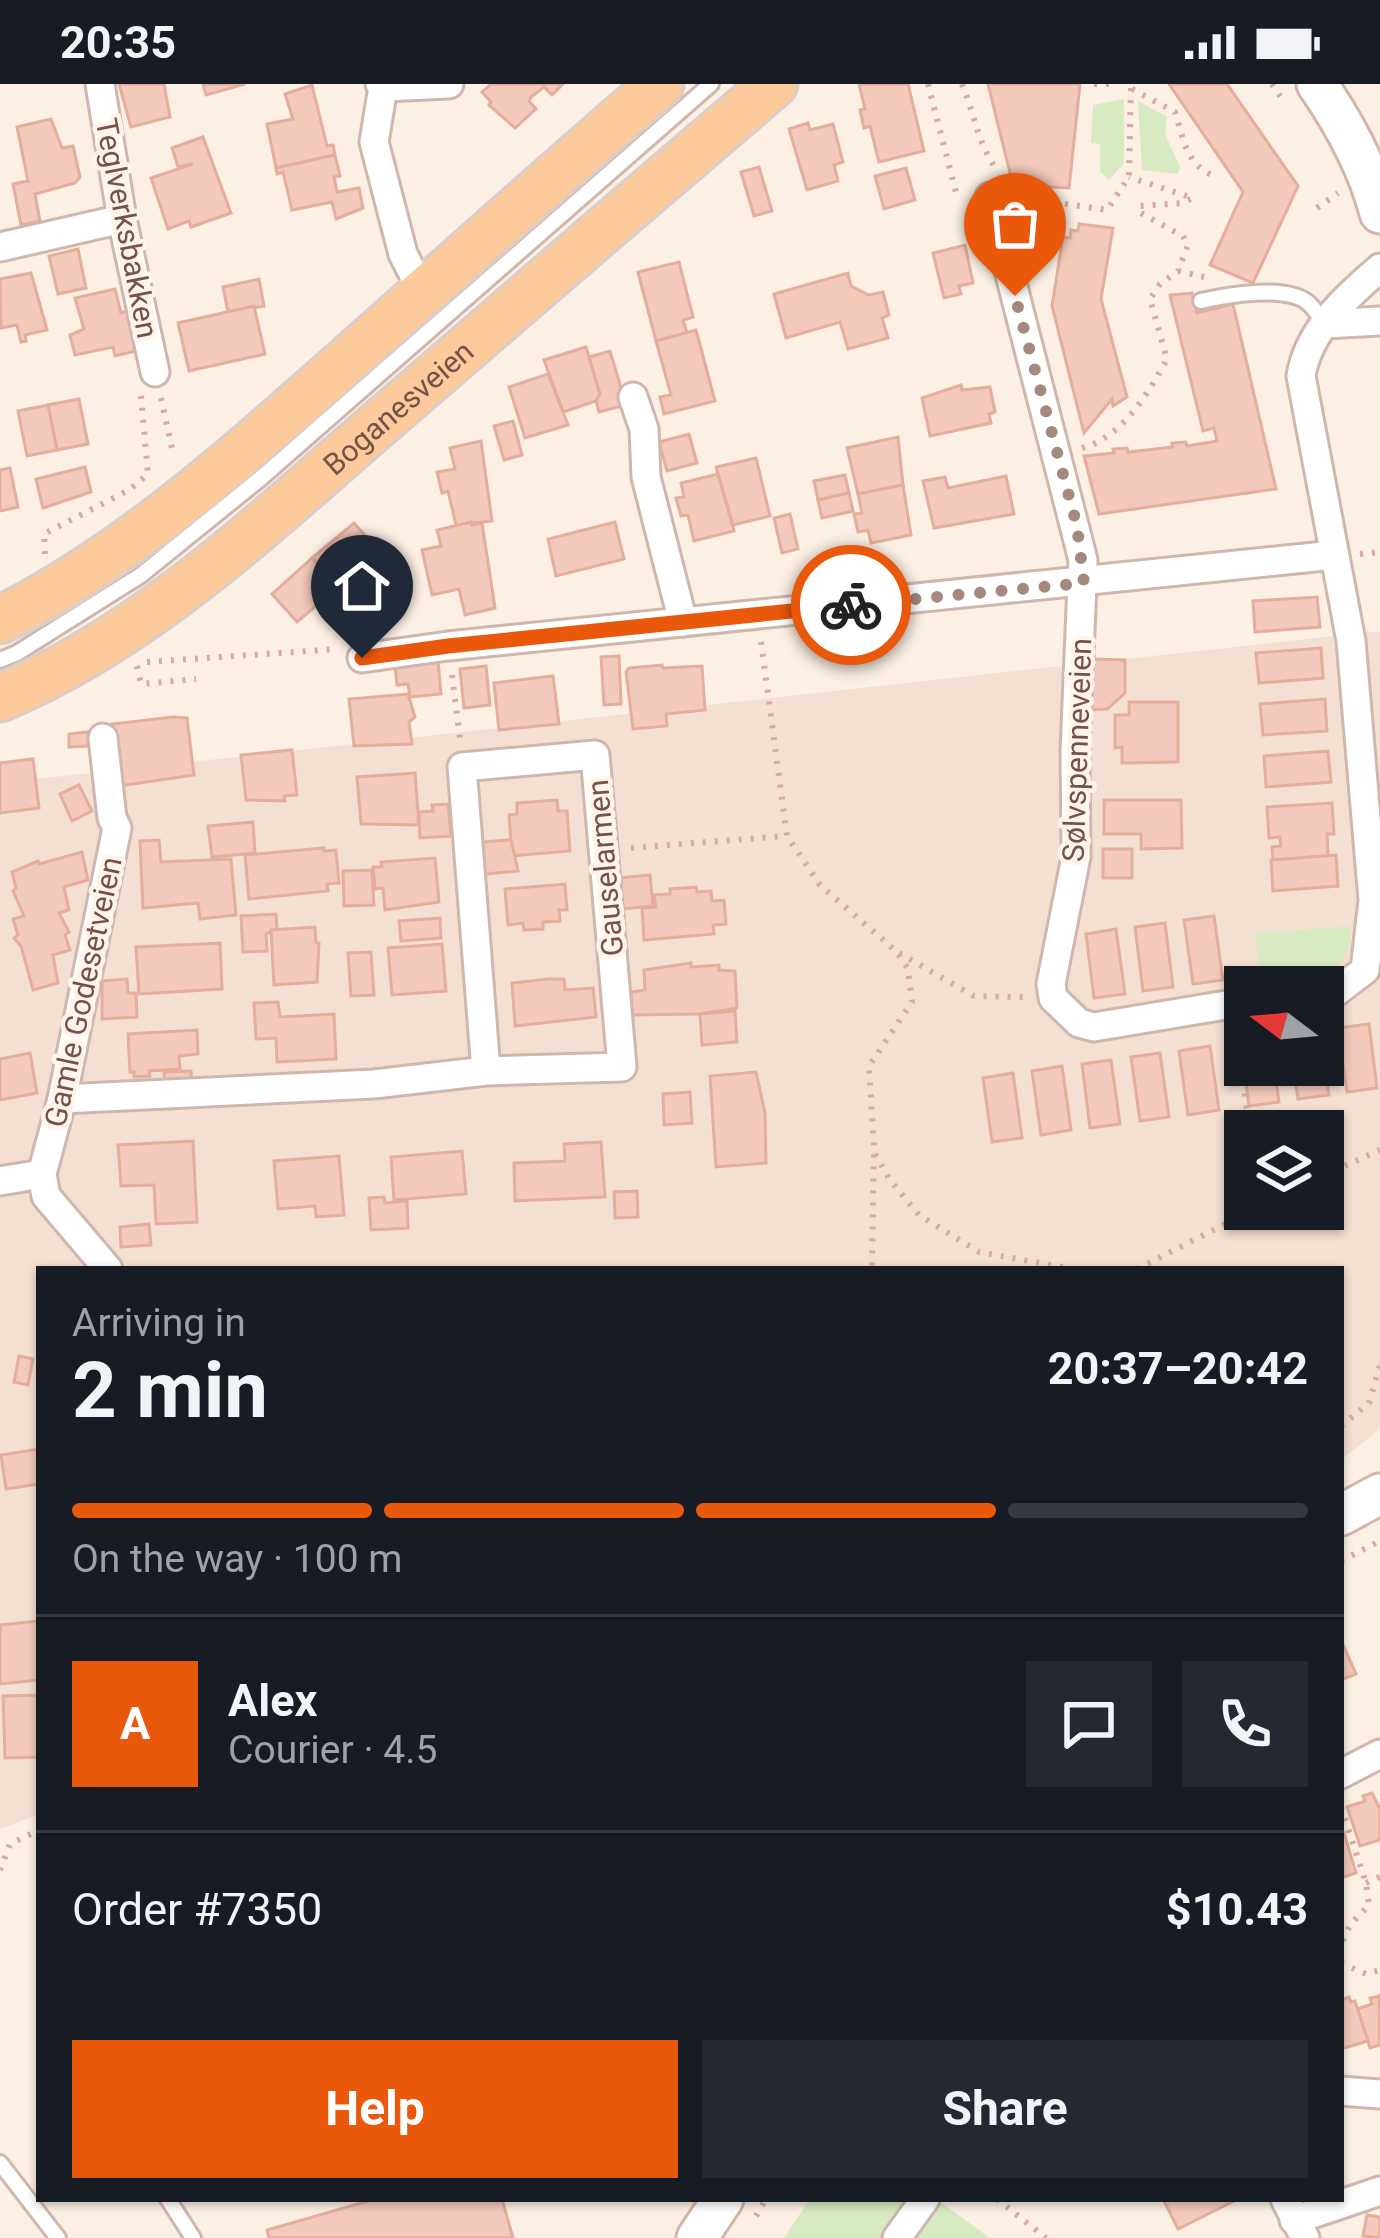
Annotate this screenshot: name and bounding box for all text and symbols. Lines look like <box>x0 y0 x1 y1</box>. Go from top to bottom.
text: 20:35 <box>60 16 176 69</box>
street label: Teglverksbakken <box>89 115 165 341</box>
pin <box>964 173 1066 296</box>
icon: bag <box>982 191 1048 257</box>
street label: Boganesveien <box>316 333 480 482</box>
pin <box>311 535 413 658</box>
courier <box>791 545 911 665</box>
icon: home <box>329 553 395 619</box>
icon: bike <box>818 572 884 638</box>
street label: Sølvspenneveien <box>1056 638 1098 862</box>
street label: Gauselarmen <box>580 778 630 958</box>
street label: Gamle Godesetveien <box>37 854 129 1130</box>
north arrow <box>1224 966 1344 1086</box>
map controls <box>1224 966 1344 1230</box>
button: layers <box>1224 1110 1344 1230</box>
text: Arriving in <box>72 1300 246 1346</box>
text: 20:37–20:42 <box>1048 1342 1308 1395</box>
text: 2 min <box>72 1345 268 1436</box>
text: On the way · 100 m <box>72 1536 403 1582</box>
button: chat <box>1026 1661 1152 1787</box>
button: phone <box>1182 1661 1308 1787</box>
text: Alex <box>228 1674 317 1727</box>
text: A <box>120 1697 150 1750</box>
text: Courier · 4.5 <box>228 1727 437 1773</box>
text: Order #7350 <box>72 1883 322 1936</box>
text: $10.43 <box>1166 1883 1308 1936</box>
button: Help <box>72 2040 678 2178</box>
button: Share <box>702 2040 1308 2178</box>

